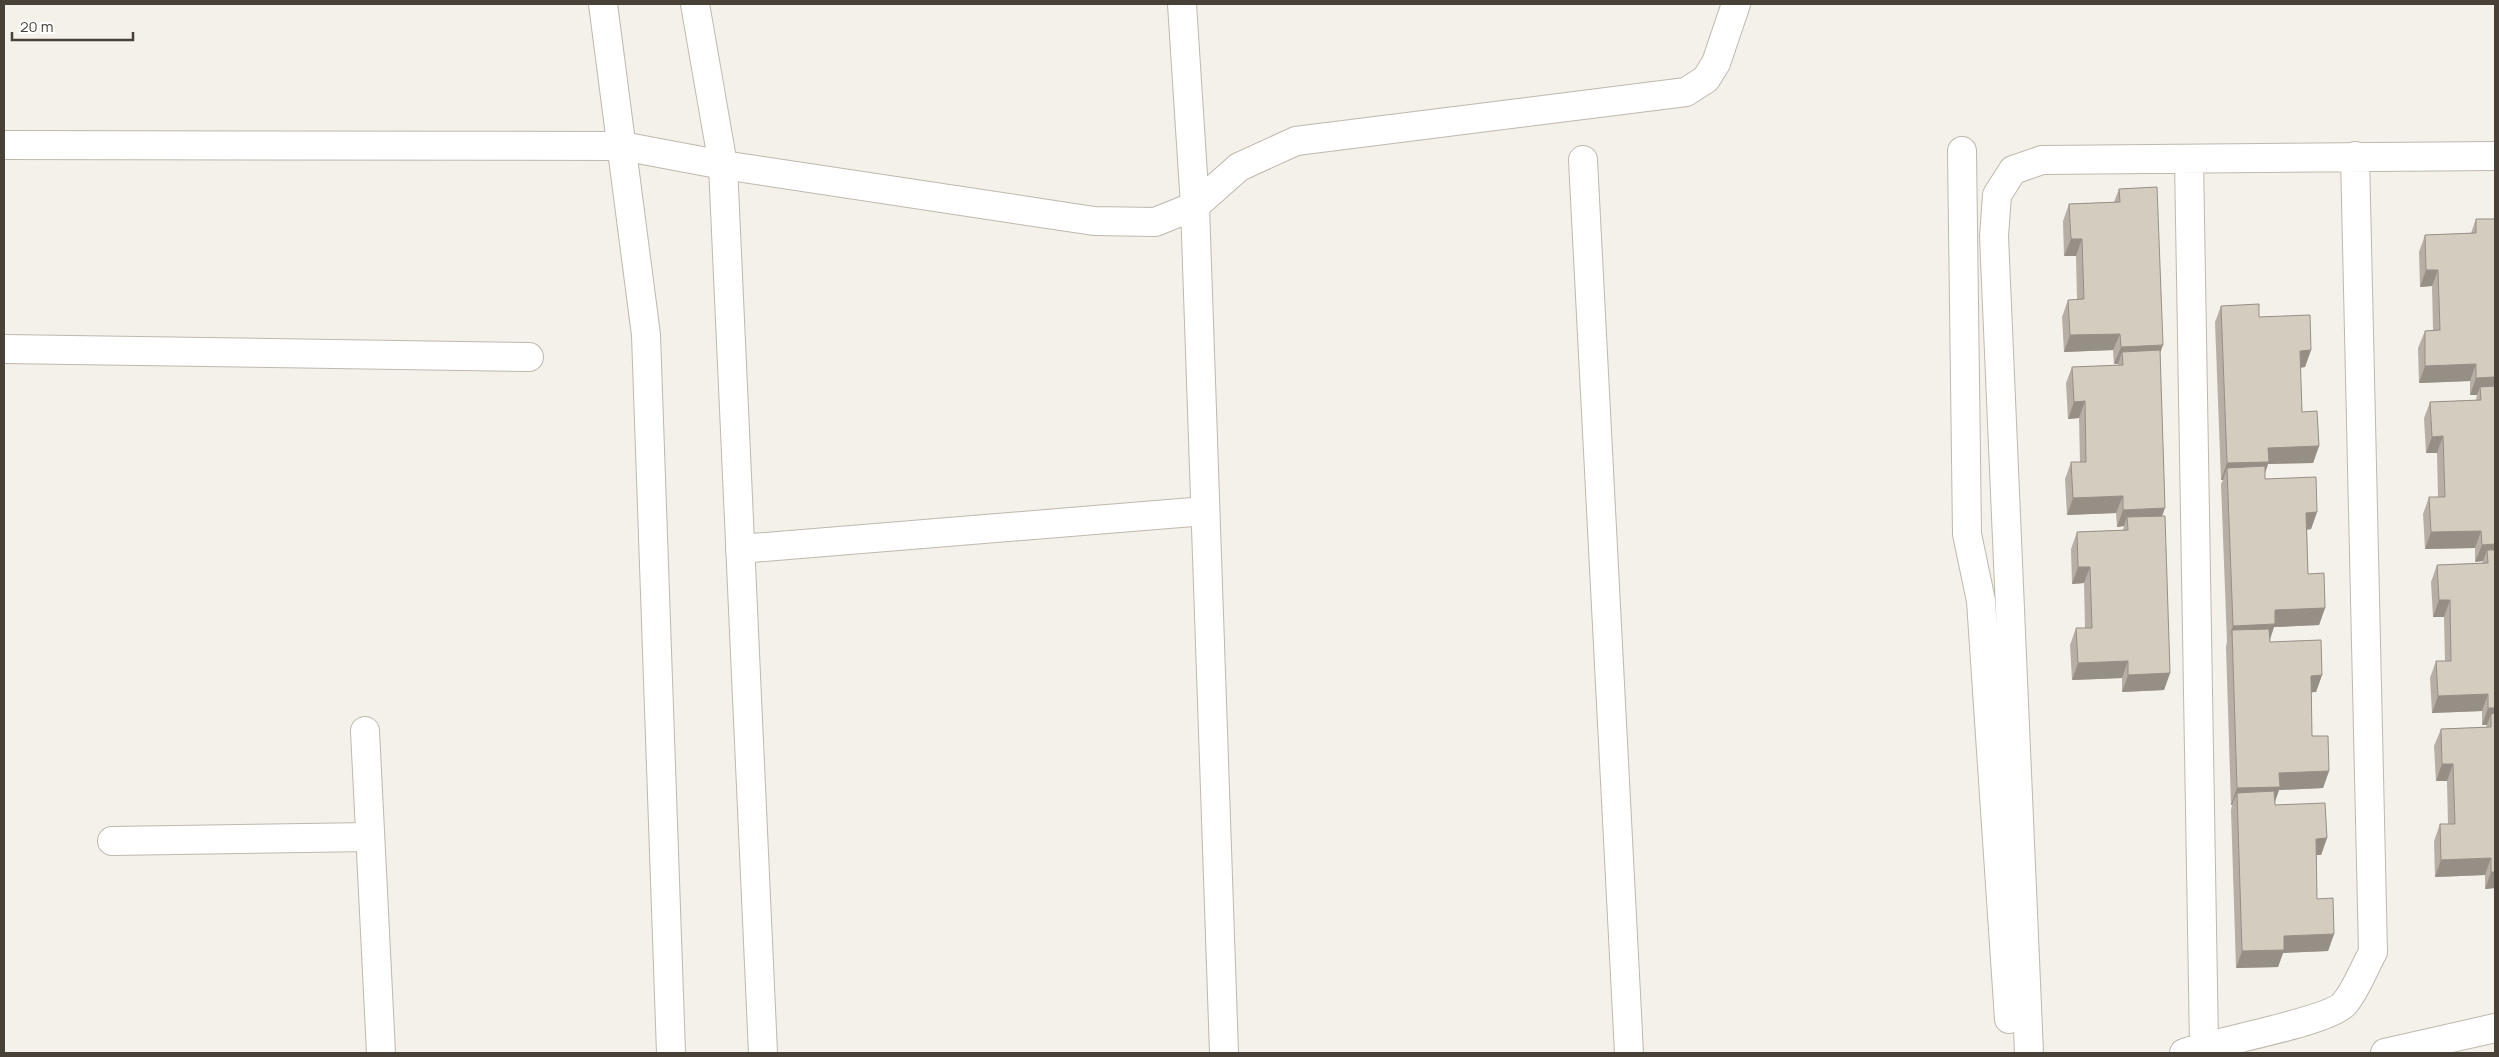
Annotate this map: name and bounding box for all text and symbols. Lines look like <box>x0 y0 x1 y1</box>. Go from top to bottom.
scale bar <box>12 10 134 42</box>
text: 20 m <box>20 16 53 37</box>

